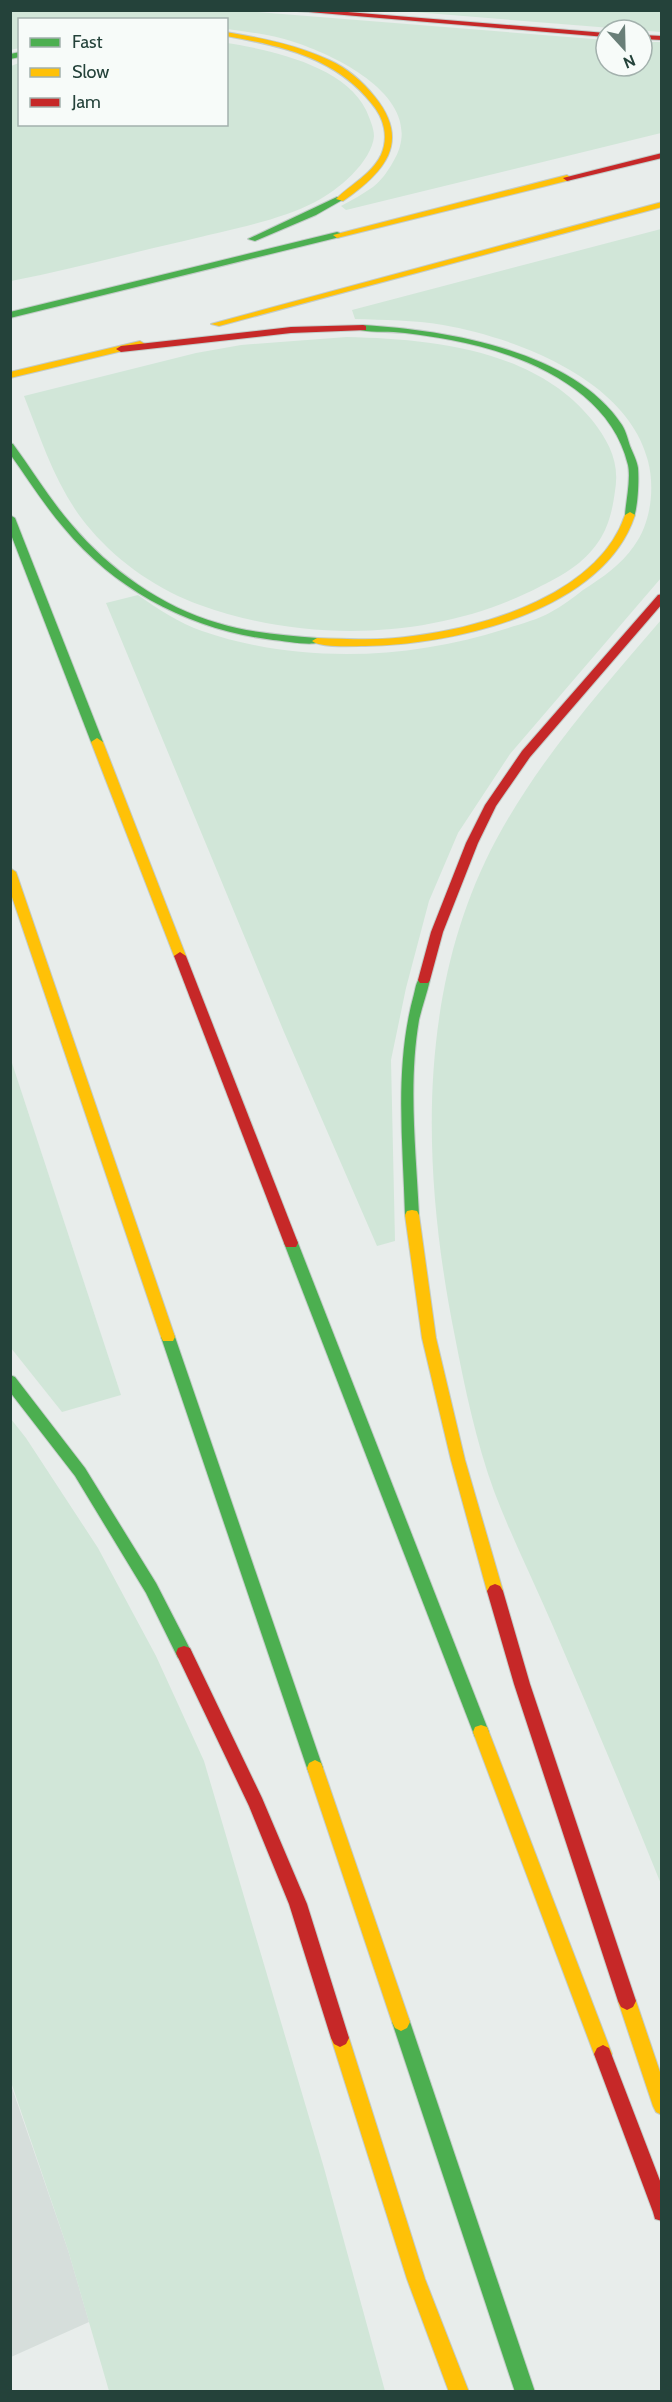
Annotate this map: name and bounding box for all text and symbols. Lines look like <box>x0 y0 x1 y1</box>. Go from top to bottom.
legend <box>18 18 228 126</box>
north arrow <box>594 18 654 78</box>
text: Fast <box>72 31 103 53</box>
text: N <box>621 51 638 72</box>
text: Slow <box>72 61 109 83</box>
text: Jam <box>71 91 101 113</box>

